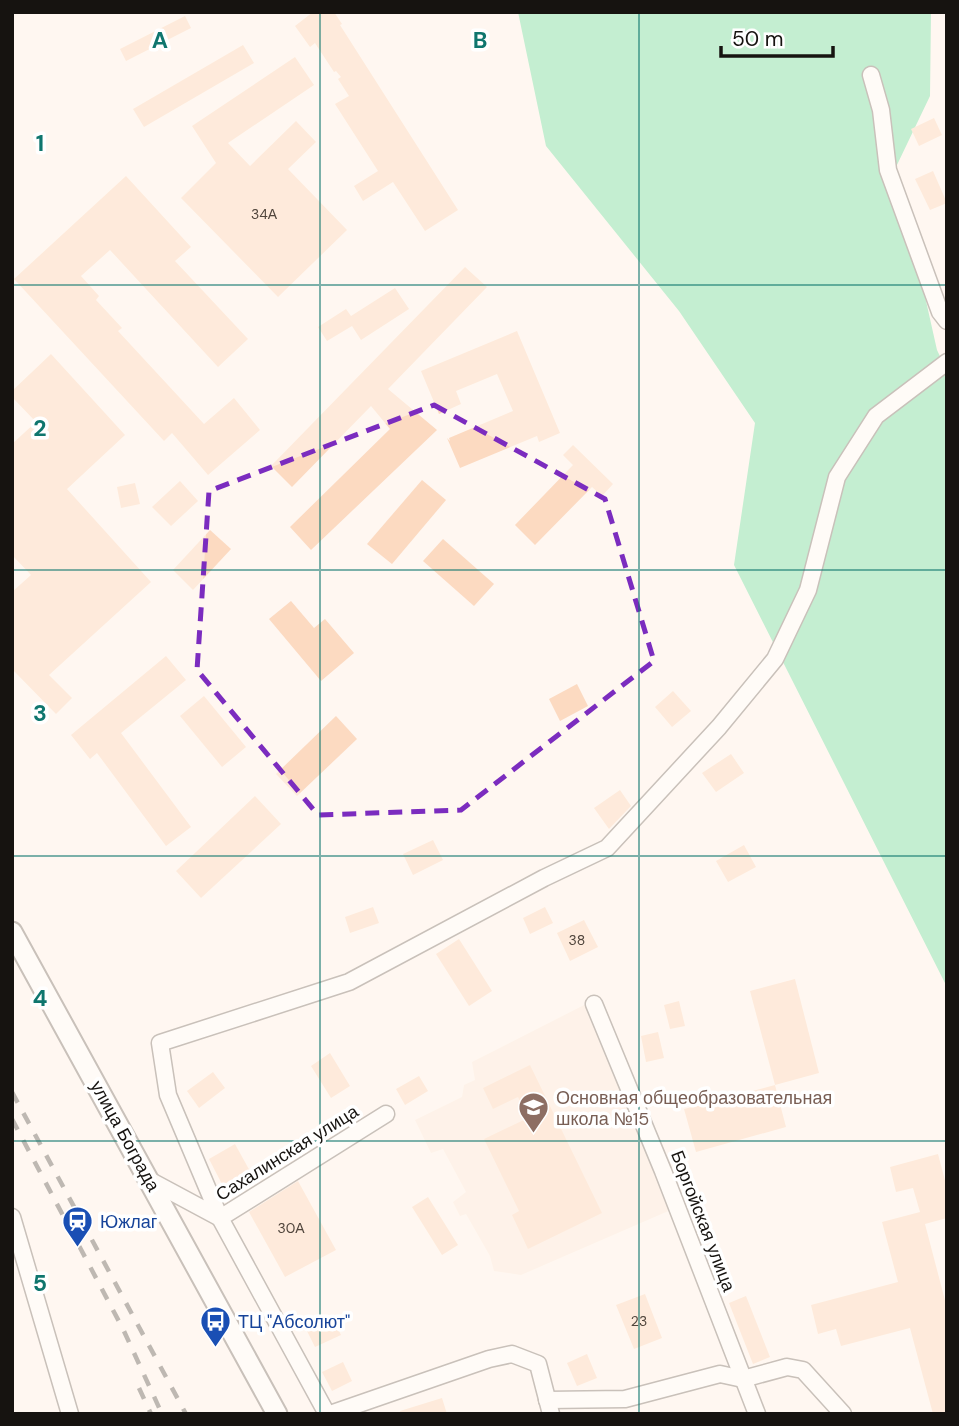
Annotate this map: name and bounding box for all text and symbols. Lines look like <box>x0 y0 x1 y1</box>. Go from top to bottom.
scale bar <box>721 14 833 58</box>
text: A <box>152 25 168 55</box>
text: B <box>473 25 487 55</box>
text: 50 m <box>732 25 783 53</box>
text: 1 <box>36 128 44 158</box>
house number: 34А <box>251 205 278 223</box>
text: 2 <box>33 413 47 443</box>
text: 3 <box>33 698 47 728</box>
house number: 38 <box>569 931 585 949</box>
text: 4 <box>33 983 48 1013</box>
street label: улица Бограда <box>85 1076 166 1197</box>
place label: Основная общеобразовательная школа №15 <box>556 1086 832 1131</box>
school or university icon: Основная общеобразовательная школа №15 <box>516 1091 550 1135</box>
street label: Сахалинская улица <box>211 1099 364 1207</box>
street label: Боргойская улица <box>665 1147 741 1296</box>
station icon: Южлаг <box>60 1205 94 1249</box>
place label: Южлаг <box>100 1210 158 1234</box>
house number: 30А <box>277 1219 305 1237</box>
text: 5 <box>33 1268 47 1298</box>
bus stop icon: ТЦ "Абсолют" <box>198 1305 232 1349</box>
place label: ТЦ "Абсолют" <box>238 1310 350 1334</box>
house number: 23 <box>631 1312 647 1330</box>

